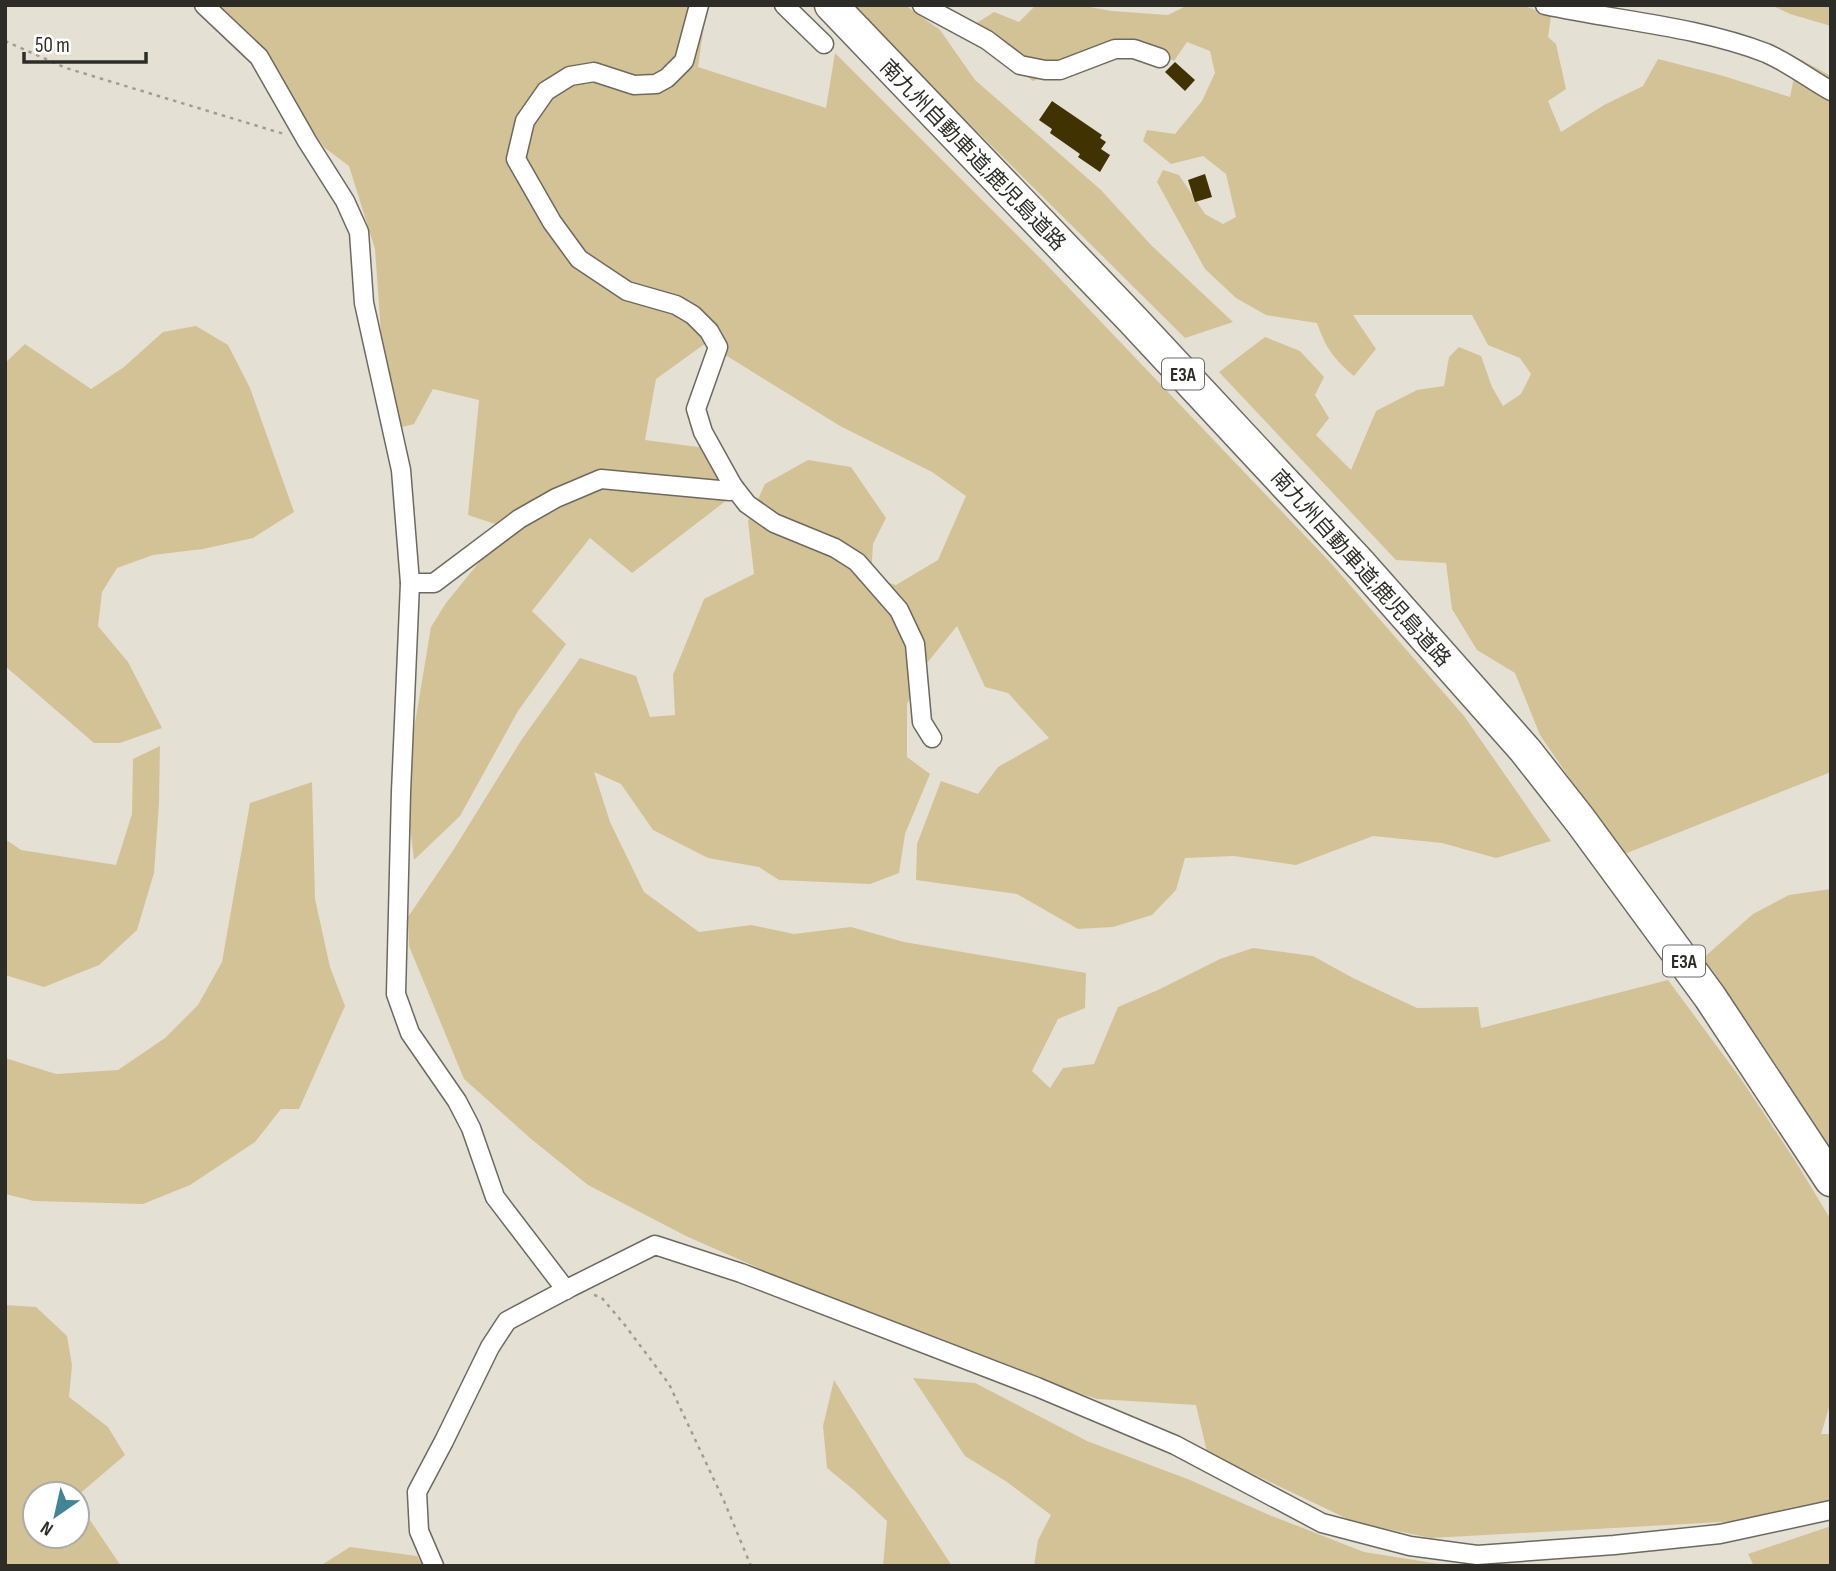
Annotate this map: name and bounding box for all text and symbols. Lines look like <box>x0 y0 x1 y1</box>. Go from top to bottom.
scale bar <box>24 21 147 65</box>
text: 50 m <box>35 33 70 58</box>
street label: 南九州自動車道;鹿児島道路 <box>875 55 1071 256</box>
road number: E3A <box>1162 358 1204 390</box>
street label: 南九州自動車道;鹿児島道路 <box>1266 465 1456 672</box>
road number: E3A <box>1663 945 1705 976</box>
north arrow <box>21 1480 91 1550</box>
text: N <box>37 1515 58 1540</box>

